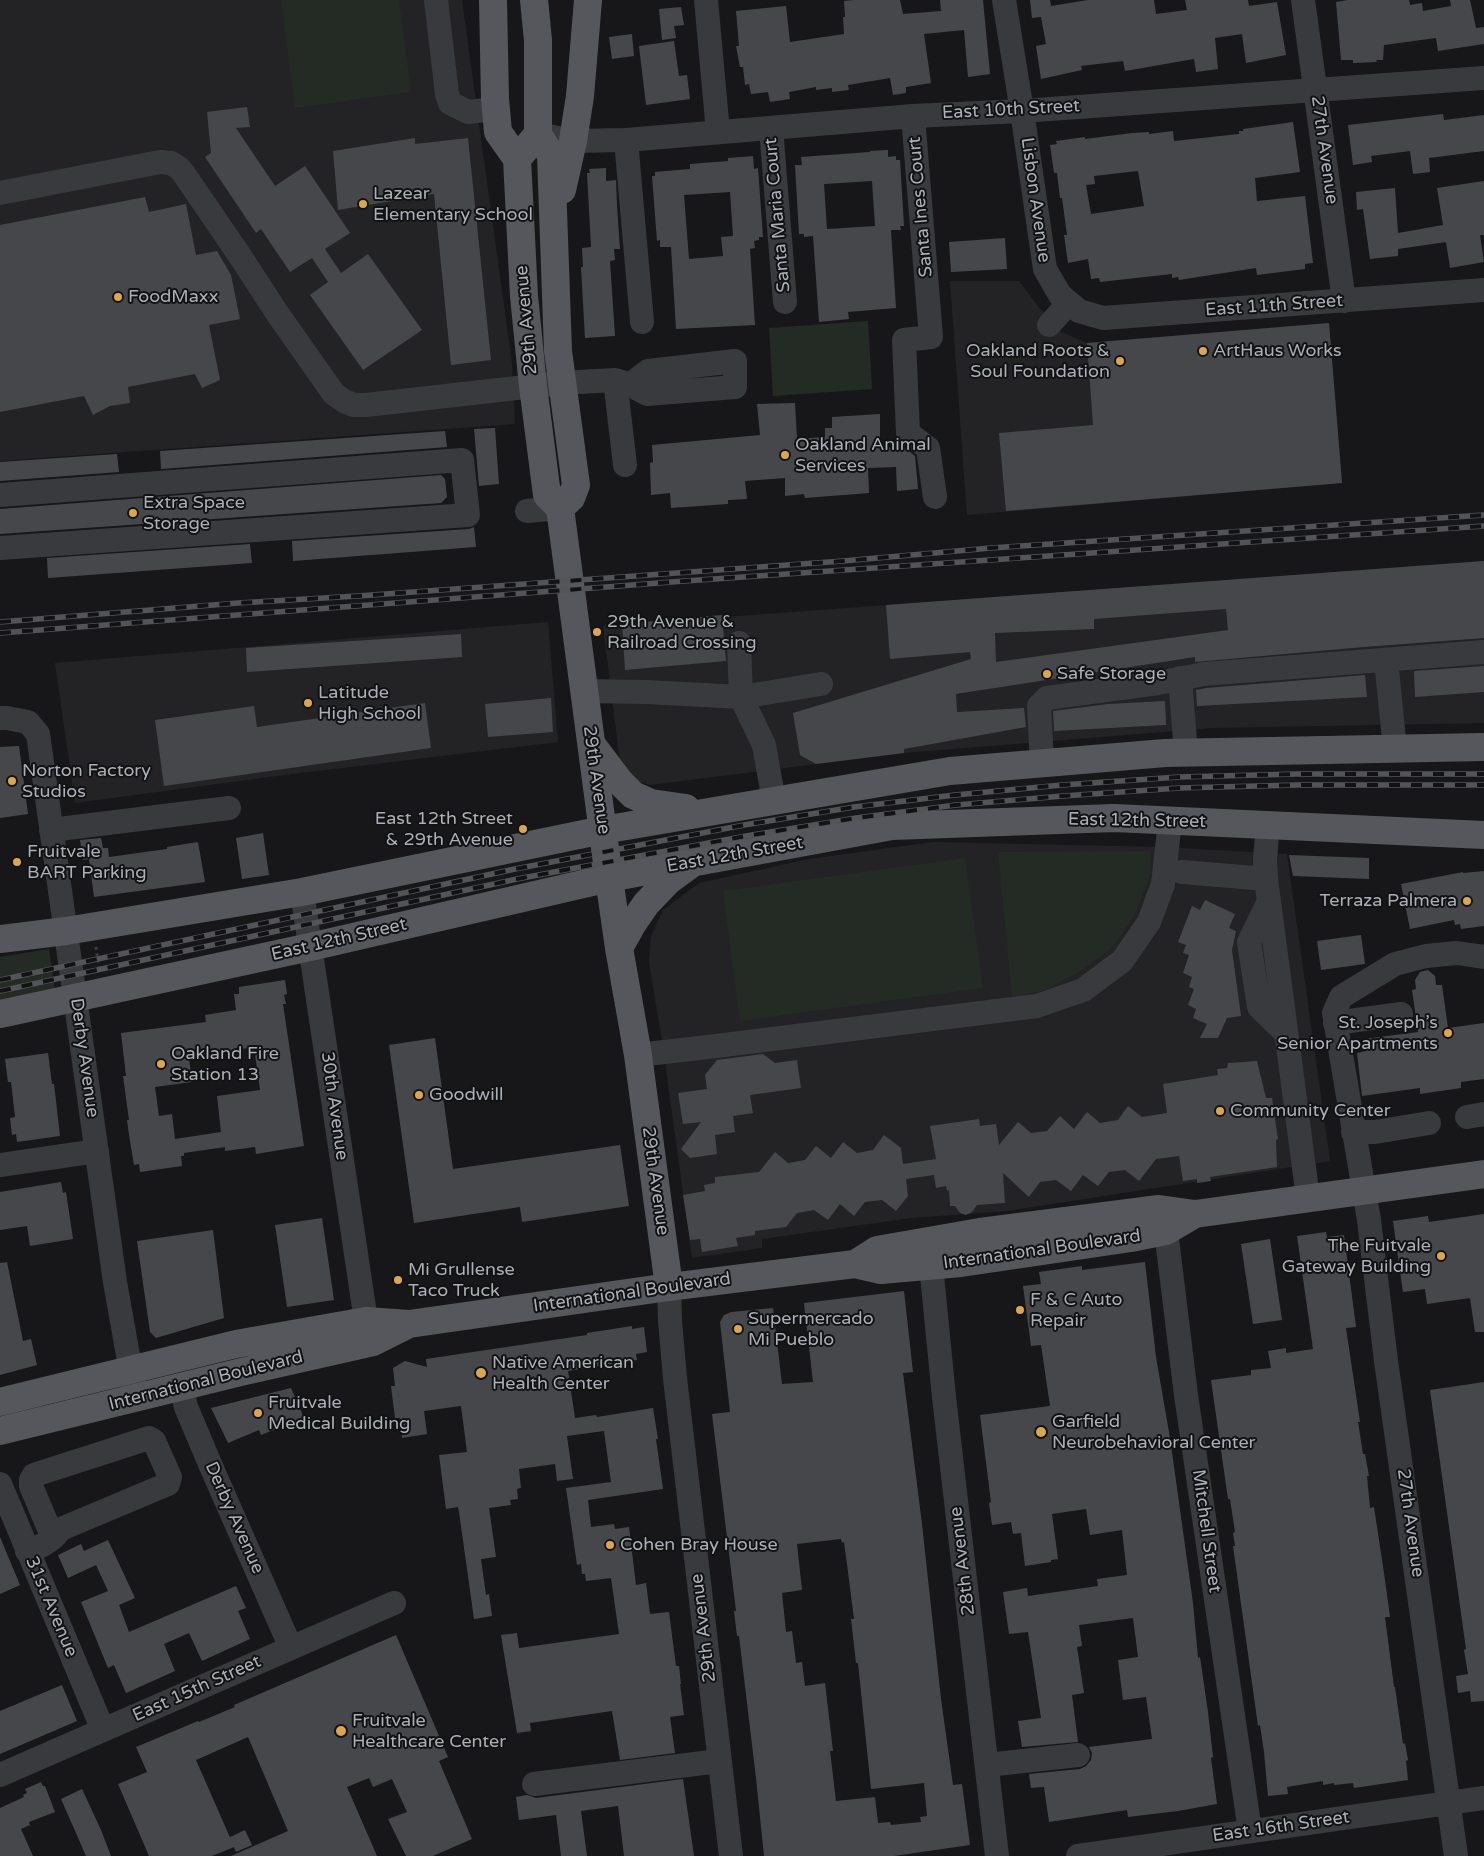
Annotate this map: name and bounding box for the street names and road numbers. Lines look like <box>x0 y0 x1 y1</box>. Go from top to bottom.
street label: 27th Avenue <box>1306 94 1342 206</box>
street label: East 10th Street <box>941 96 1081 124</box>
street label: Santa Ines Court <box>904 136 938 278</box>
street label: Lisbon Avenue <box>1016 136 1054 264</box>
street label: Santa Maria Court <box>760 137 796 293</box>
street label: 29th Avenue <box>511 264 543 376</box>
street label: East 11th Street <box>1204 290 1344 322</box>
street label: 29th Avenue <box>578 724 614 836</box>
street label: East 12th Street <box>1068 809 1206 833</box>
street label: East 12th Street <box>665 832 805 878</box>
street label: East 12th Street <box>269 914 409 966</box>
street label: Derby Avenue <box>65 997 103 1119</box>
street label: 30th Avenue <box>316 1050 352 1162</box>
street label: 29th Avenue <box>637 1125 673 1237</box>
street label: International Boulevard <box>942 1225 1142 1275</box>
street label: International Boulevard <box>532 1268 732 1318</box>
street label: International Boulevard <box>107 1346 305 1416</box>
street label: Derby Avenue <box>200 1459 268 1577</box>
street label: 27th Avenue <box>1392 1467 1428 1579</box>
street label: Mitchell Street <box>1187 1468 1225 1594</box>
street label: 28th Avenue <box>946 1505 980 1617</box>
street label: 31st Avenue <box>20 1553 82 1661</box>
street label: 29th Avenue <box>687 1572 721 1684</box>
street label: East 15th Street <box>129 1651 265 1727</box>
street label: East 16th Street <box>1211 1807 1351 1847</box>

